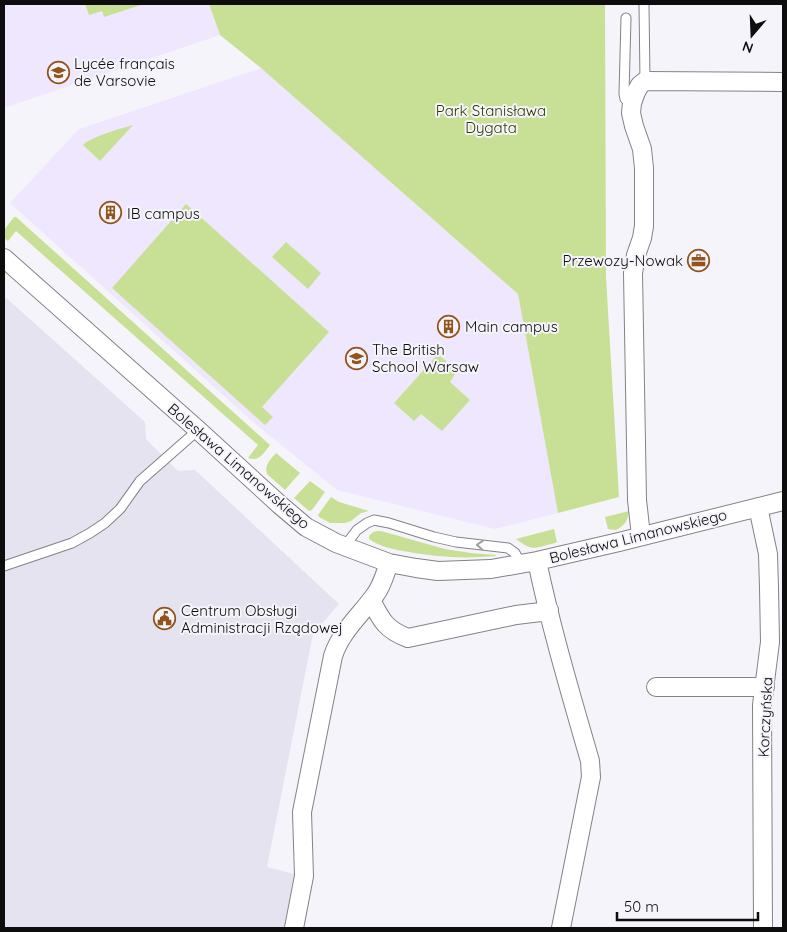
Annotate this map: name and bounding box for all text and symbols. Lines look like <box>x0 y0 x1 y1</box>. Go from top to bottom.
north arrow <box>727 10 777 60</box>
text: N <box>740 37 756 57</box>
place label: Lycée français de Varsovie <box>74 54 175 90</box>
school or university icon: Lycée français de Varsovie <box>46 60 70 84</box>
park label: Park Stanisława Dygata <box>436 101 546 137</box>
building icon: IB campus <box>99 201 123 225</box>
place label: IB campus <box>127 204 200 223</box>
office icon: Przewozy-Nowak <box>687 248 711 272</box>
place label: Przewozy-Nowak <box>563 251 683 270</box>
building icon: Main campus <box>437 314 461 338</box>
place label: Main campus <box>465 317 558 336</box>
place label: The British School Warsaw <box>372 340 479 376</box>
school or university icon: The British School Warsaw <box>344 346 368 370</box>
street label: Bolesława Limanowskiego <box>164 399 314 533</box>
street label: Bolesława Limanowskiego <box>547 505 729 567</box>
one-way arrow <box>476 540 484 551</box>
place label: Centrum Obsługi Administracji Rządowej <box>181 601 343 637</box>
public building icon: Centrum Obsługi Administracji Rządowej <box>153 607 177 631</box>
street label: Korczyńska <box>753 676 777 758</box>
scale bar <box>617 890 758 922</box>
text: 50 m <box>624 897 659 916</box>

